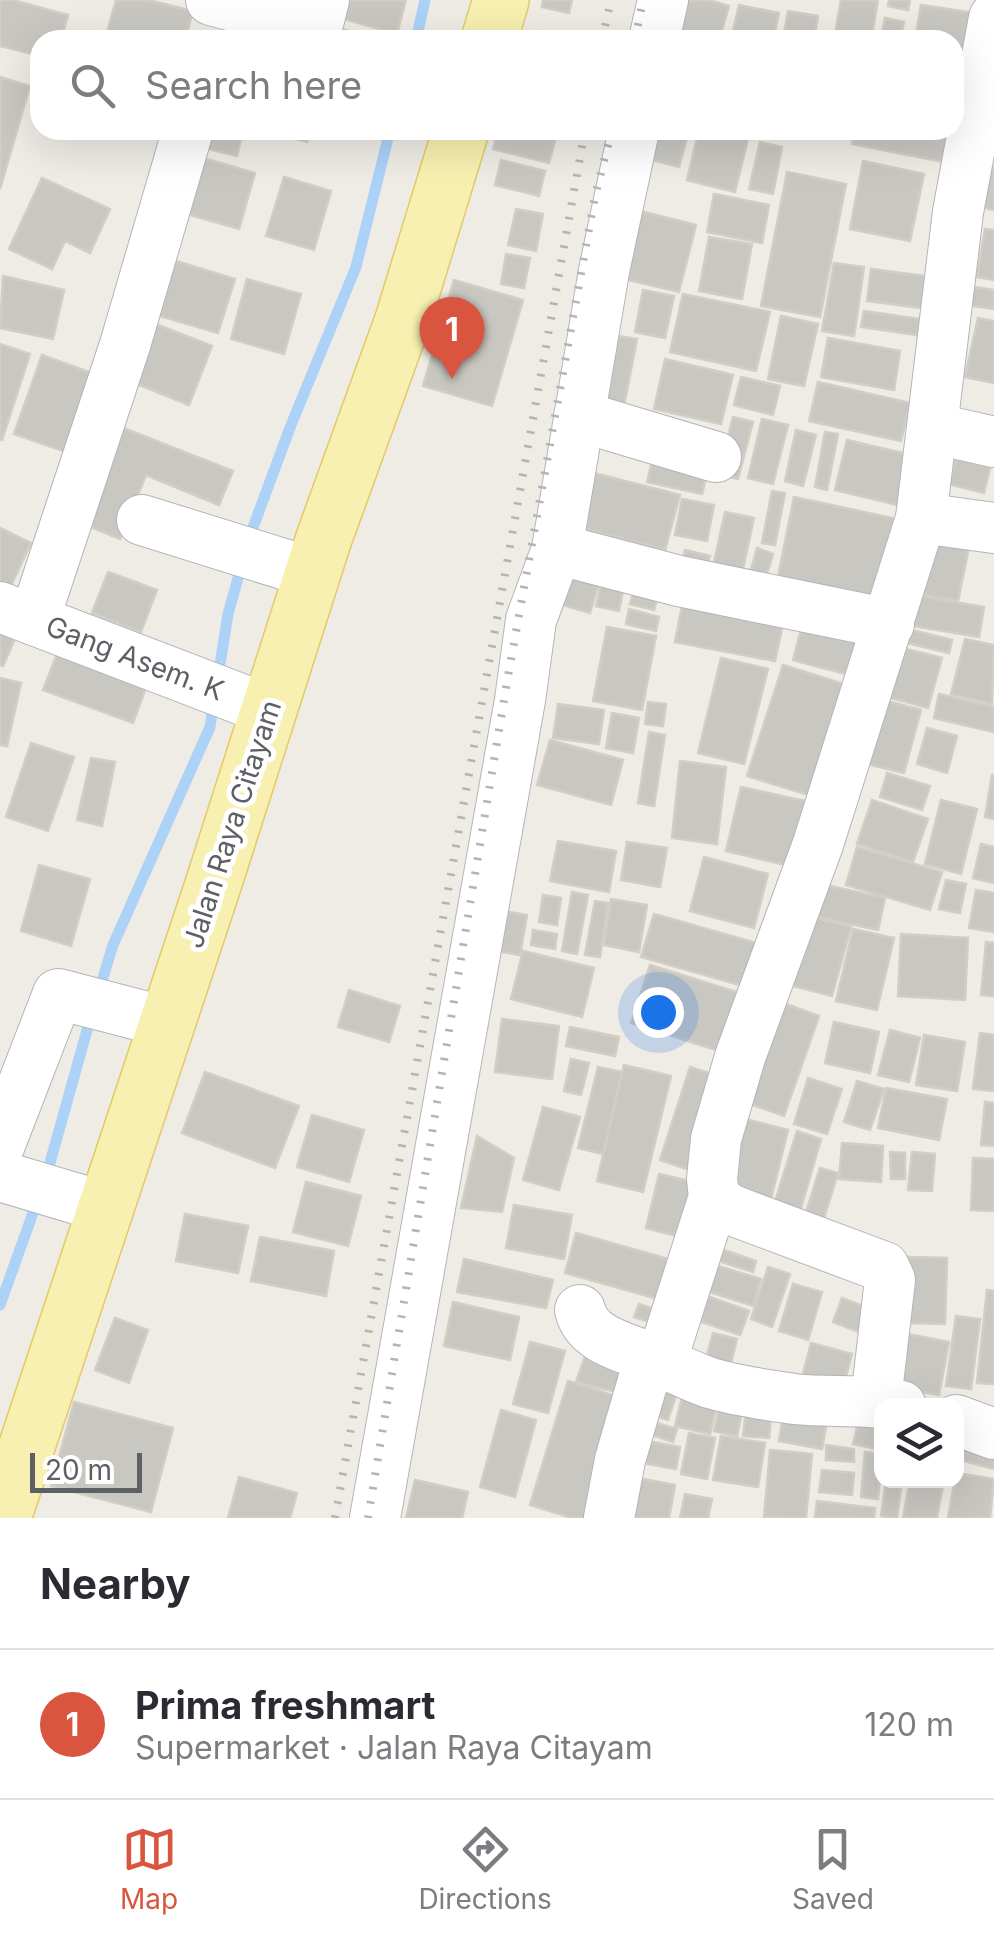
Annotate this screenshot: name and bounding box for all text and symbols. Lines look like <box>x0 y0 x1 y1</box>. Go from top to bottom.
search box <box>30 30 964 140</box>
icon: search <box>65 58 120 113</box>
text: Search here <box>145 62 362 108</box>
pin: 1 <box>420 296 484 379</box>
street label: Gang Asem. K <box>41 608 229 708</box>
street label: Jalan Raya Citayam <box>176 696 288 952</box>
your location <box>633 987 684 1038</box>
map controls <box>874 1398 964 1488</box>
button: layers <box>874 1398 964 1488</box>
scale bar <box>30 1448 142 1492</box>
text: 20 m <box>45 1453 112 1487</box>
text: Nearby <box>40 1558 191 1609</box>
text: Prima freshmart <box>135 1682 436 1728</box>
text: 1 <box>66 1705 79 1744</box>
text: 120 m <box>864 1705 954 1744</box>
text: Supermarket · Jalan Raya Citayam <box>135 1728 653 1767</box>
tab: Map <box>120 1822 178 1916</box>
tab: Directions <box>418 1822 552 1916</box>
tab: Saved <box>792 1822 874 1916</box>

